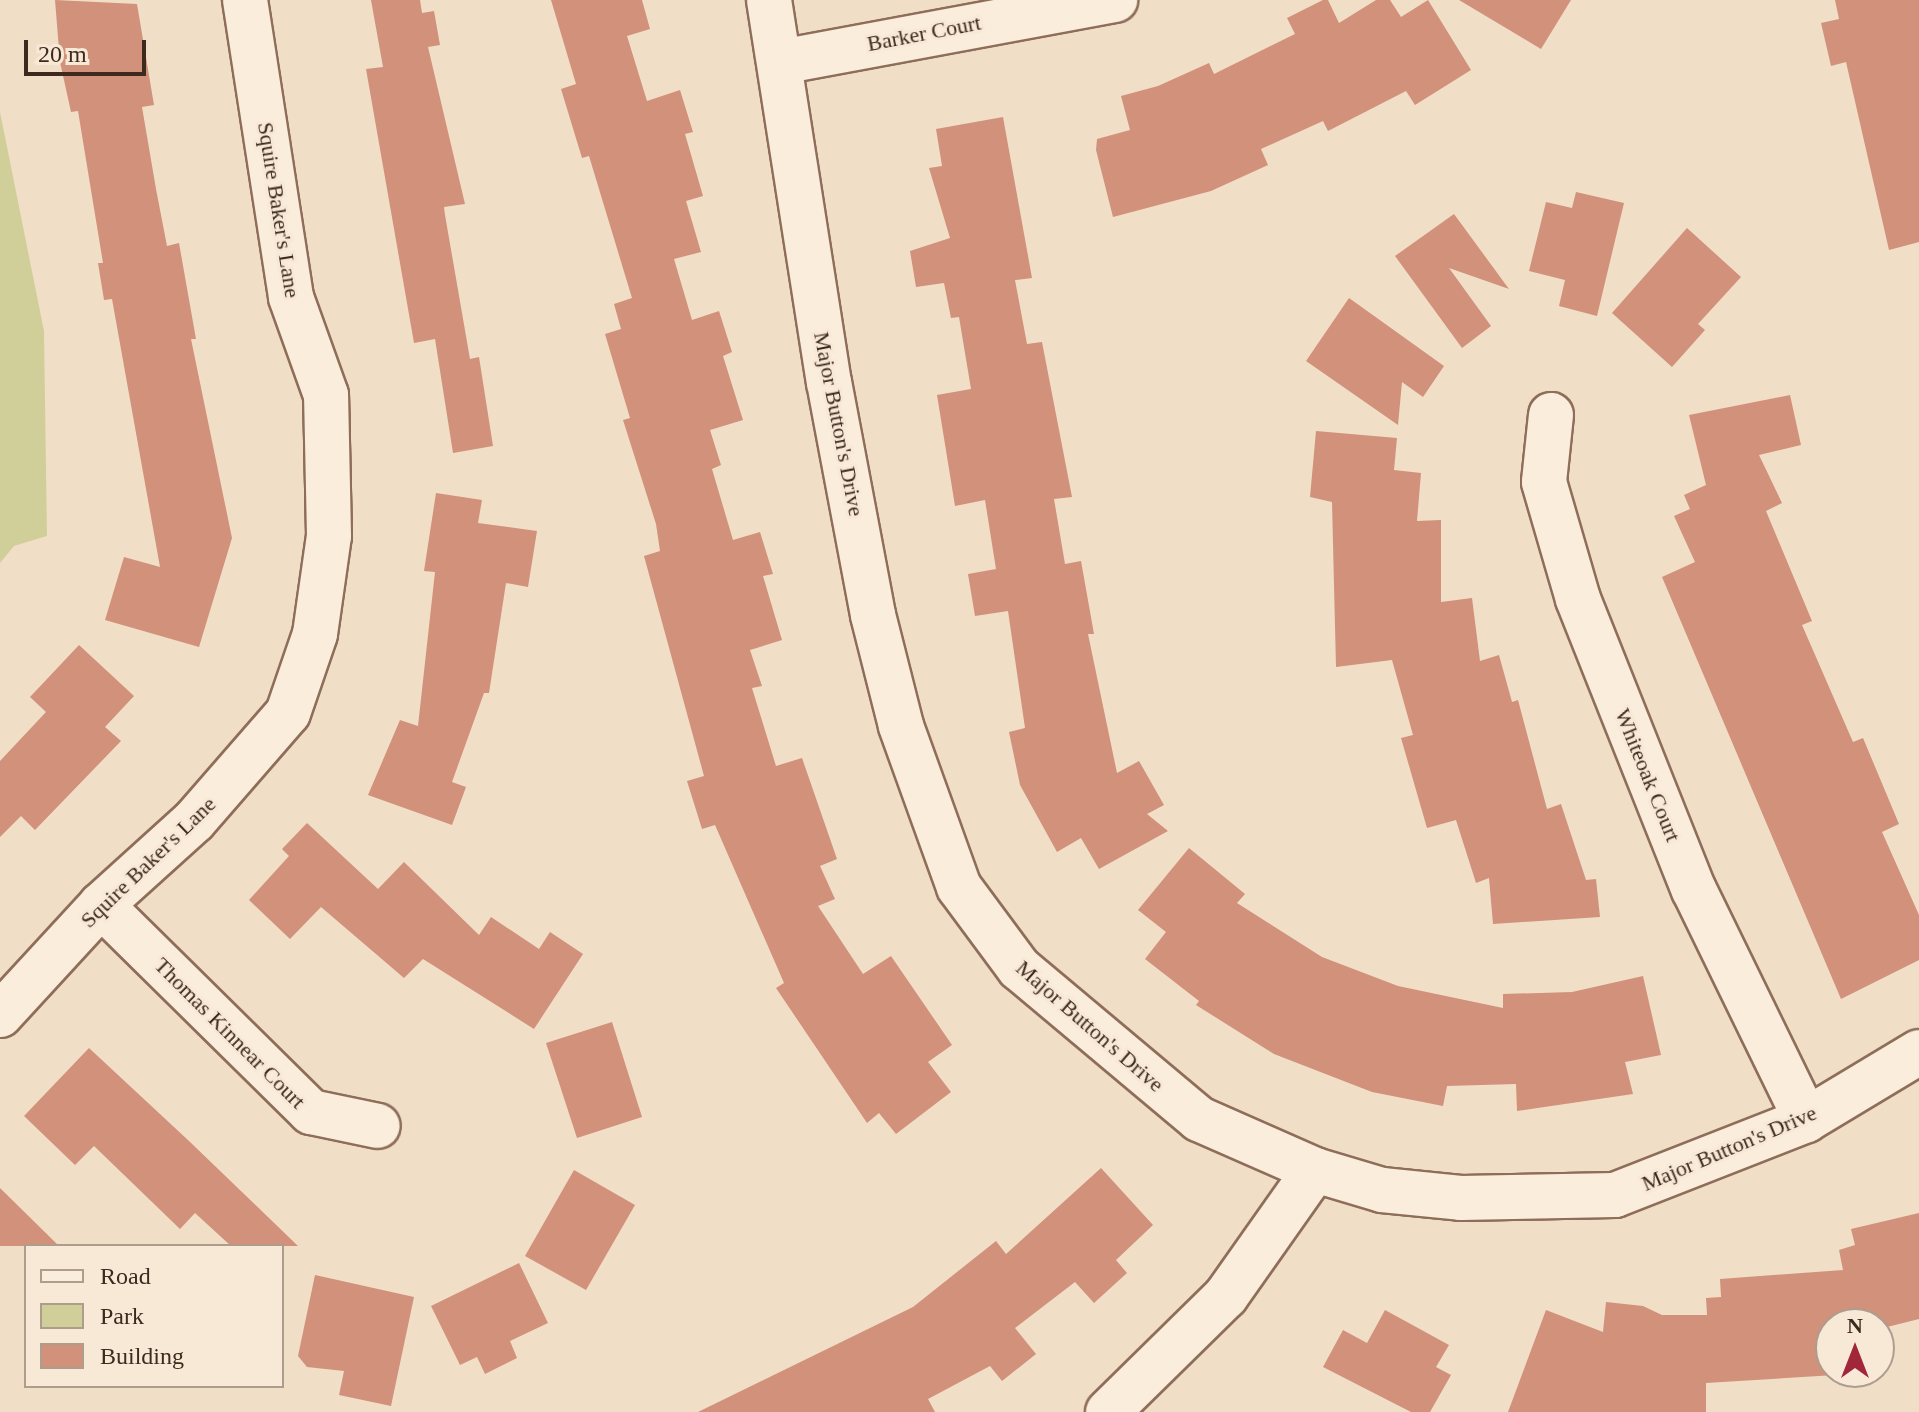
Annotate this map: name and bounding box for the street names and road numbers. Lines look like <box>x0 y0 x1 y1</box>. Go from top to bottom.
street label: Barker Court <box>865 9 983 57</box>
street label: Squire Baker's Lane <box>252 120 306 300</box>
street label: Major Button's Drive <box>808 330 870 518</box>
street label: Whiteoak Court <box>1609 705 1687 845</box>
street label: Squire Baker's Lane <box>75 791 221 933</box>
street label: Thomas Kinnear Court <box>149 952 311 1114</box>
street label: Major Button's Drive <box>1011 955 1169 1097</box>
street label: Major Button's Drive <box>1638 1099 1820 1197</box>

